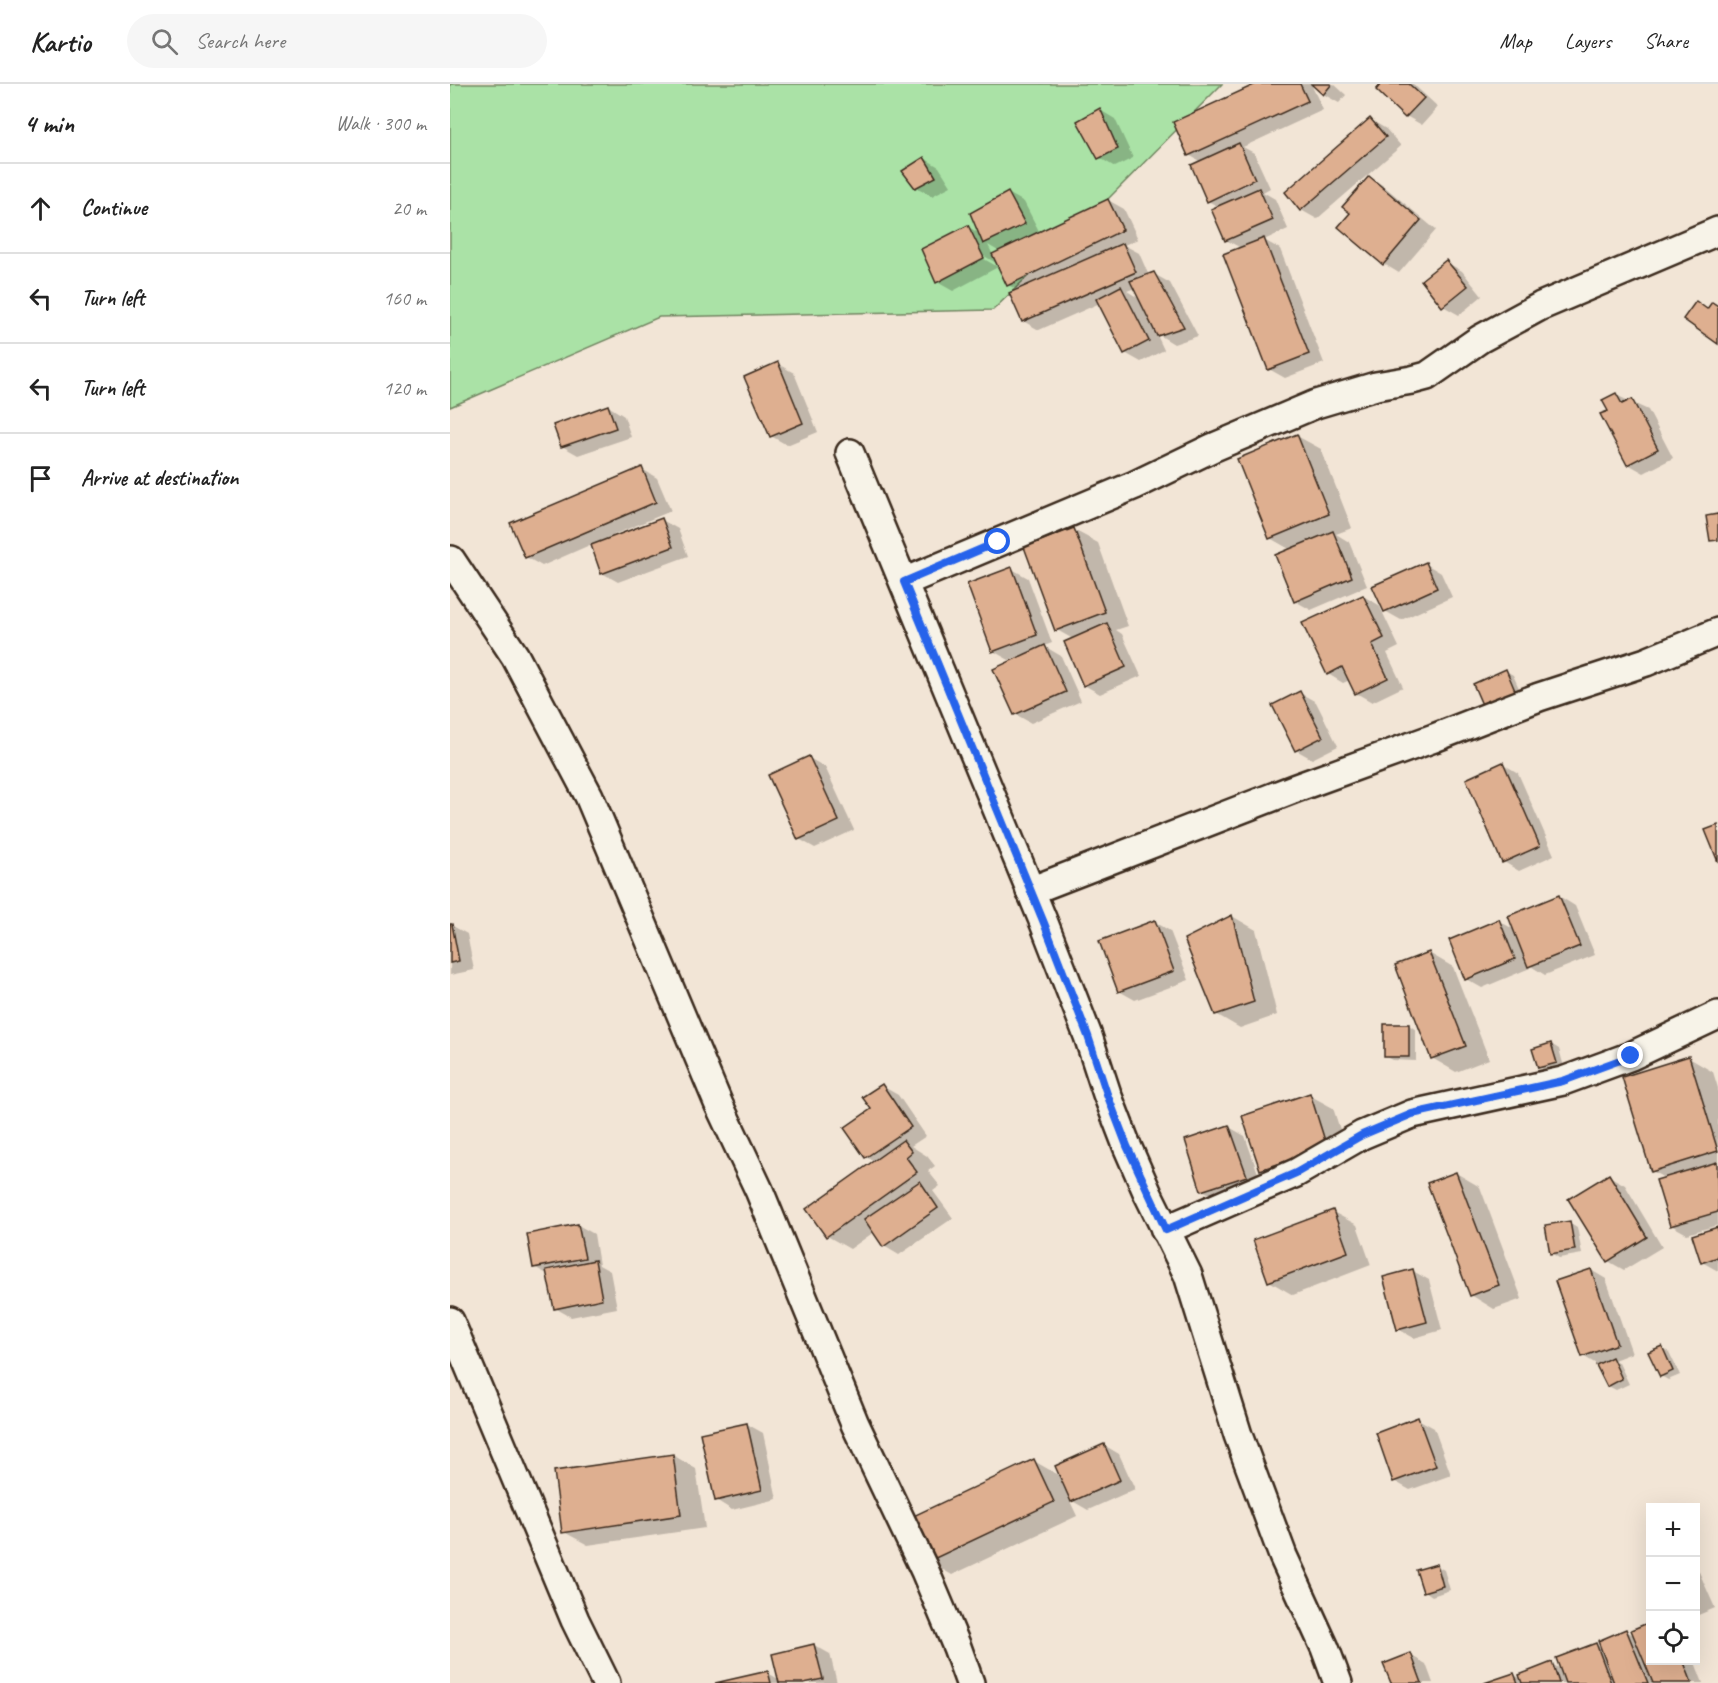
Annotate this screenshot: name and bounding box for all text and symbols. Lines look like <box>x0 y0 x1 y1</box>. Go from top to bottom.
search box <box>127 14 547 68</box>
text: Kartio <box>30 24 91 59</box>
icon: search <box>148 25 181 58</box>
text: Search here <box>196 27 285 55</box>
text: Map <box>1499 28 1532 54</box>
text: Layers <box>1565 28 1611 54</box>
text: Share <box>1644 28 1688 54</box>
text: 4 min <box>24 107 74 140</box>
text: Walk · 300 m <box>336 111 426 136</box>
icon: ahead <box>24 192 57 225</box>
text: Continue <box>81 194 147 222</box>
text: 20 m <box>392 196 426 221</box>
icon: left <box>24 282 57 315</box>
text: Turn left <box>81 284 145 312</box>
text: 160 m <box>383 286 426 311</box>
icon: left <box>24 372 57 405</box>
text: Turn left <box>81 374 145 402</box>
text: 120 m <box>383 376 426 401</box>
icon: arrive <box>24 462 57 495</box>
text: Arrive at destination <box>81 464 238 492</box>
route start <box>984 528 1010 554</box>
route end <box>1617 1042 1643 1068</box>
map controls <box>1646 1503 1700 1665</box>
button: + <box>1646 1503 1700 1557</box>
button: − <box>1646 1557 1700 1611</box>
button: locate <box>1646 1611 1700 1665</box>

